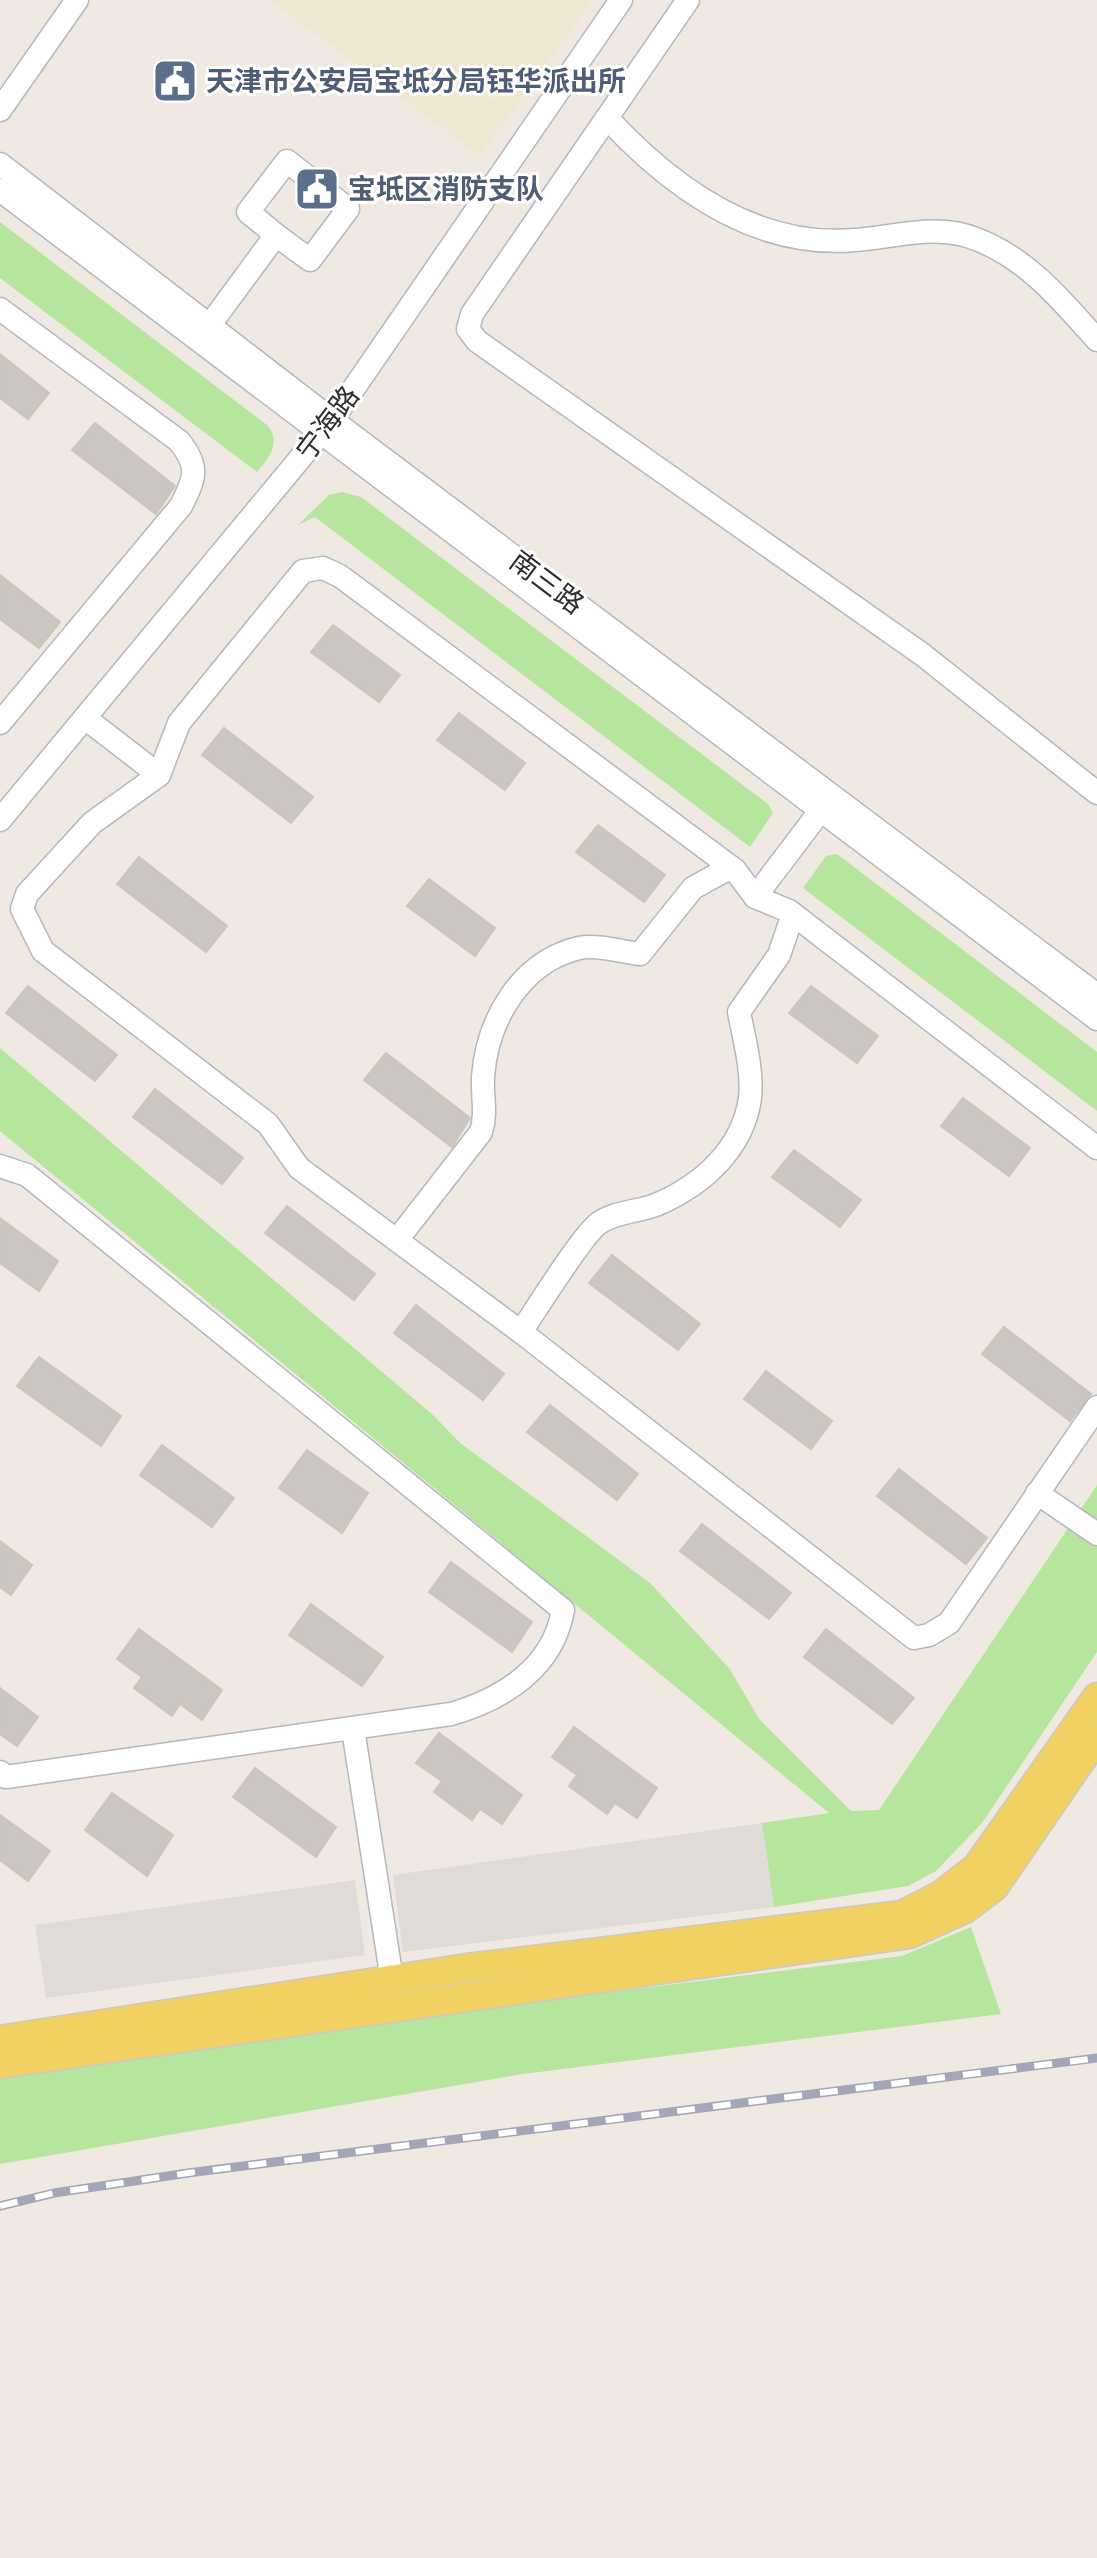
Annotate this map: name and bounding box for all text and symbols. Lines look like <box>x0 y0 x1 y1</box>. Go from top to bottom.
public building icon: 天津市公安局宝坻分局钰华派出所 <box>151 57 199 105</box>
place label: 天津市公安局宝坻分局钰华派出所 <box>206 62 626 99</box>
public building icon: 宝坻区消防支队 <box>293 165 341 213</box>
place label: 宝坻区消防支队 <box>348 170 544 207</box>
street label: 宁海路 <box>287 378 367 467</box>
street label: 南三路 <box>503 542 592 622</box>

